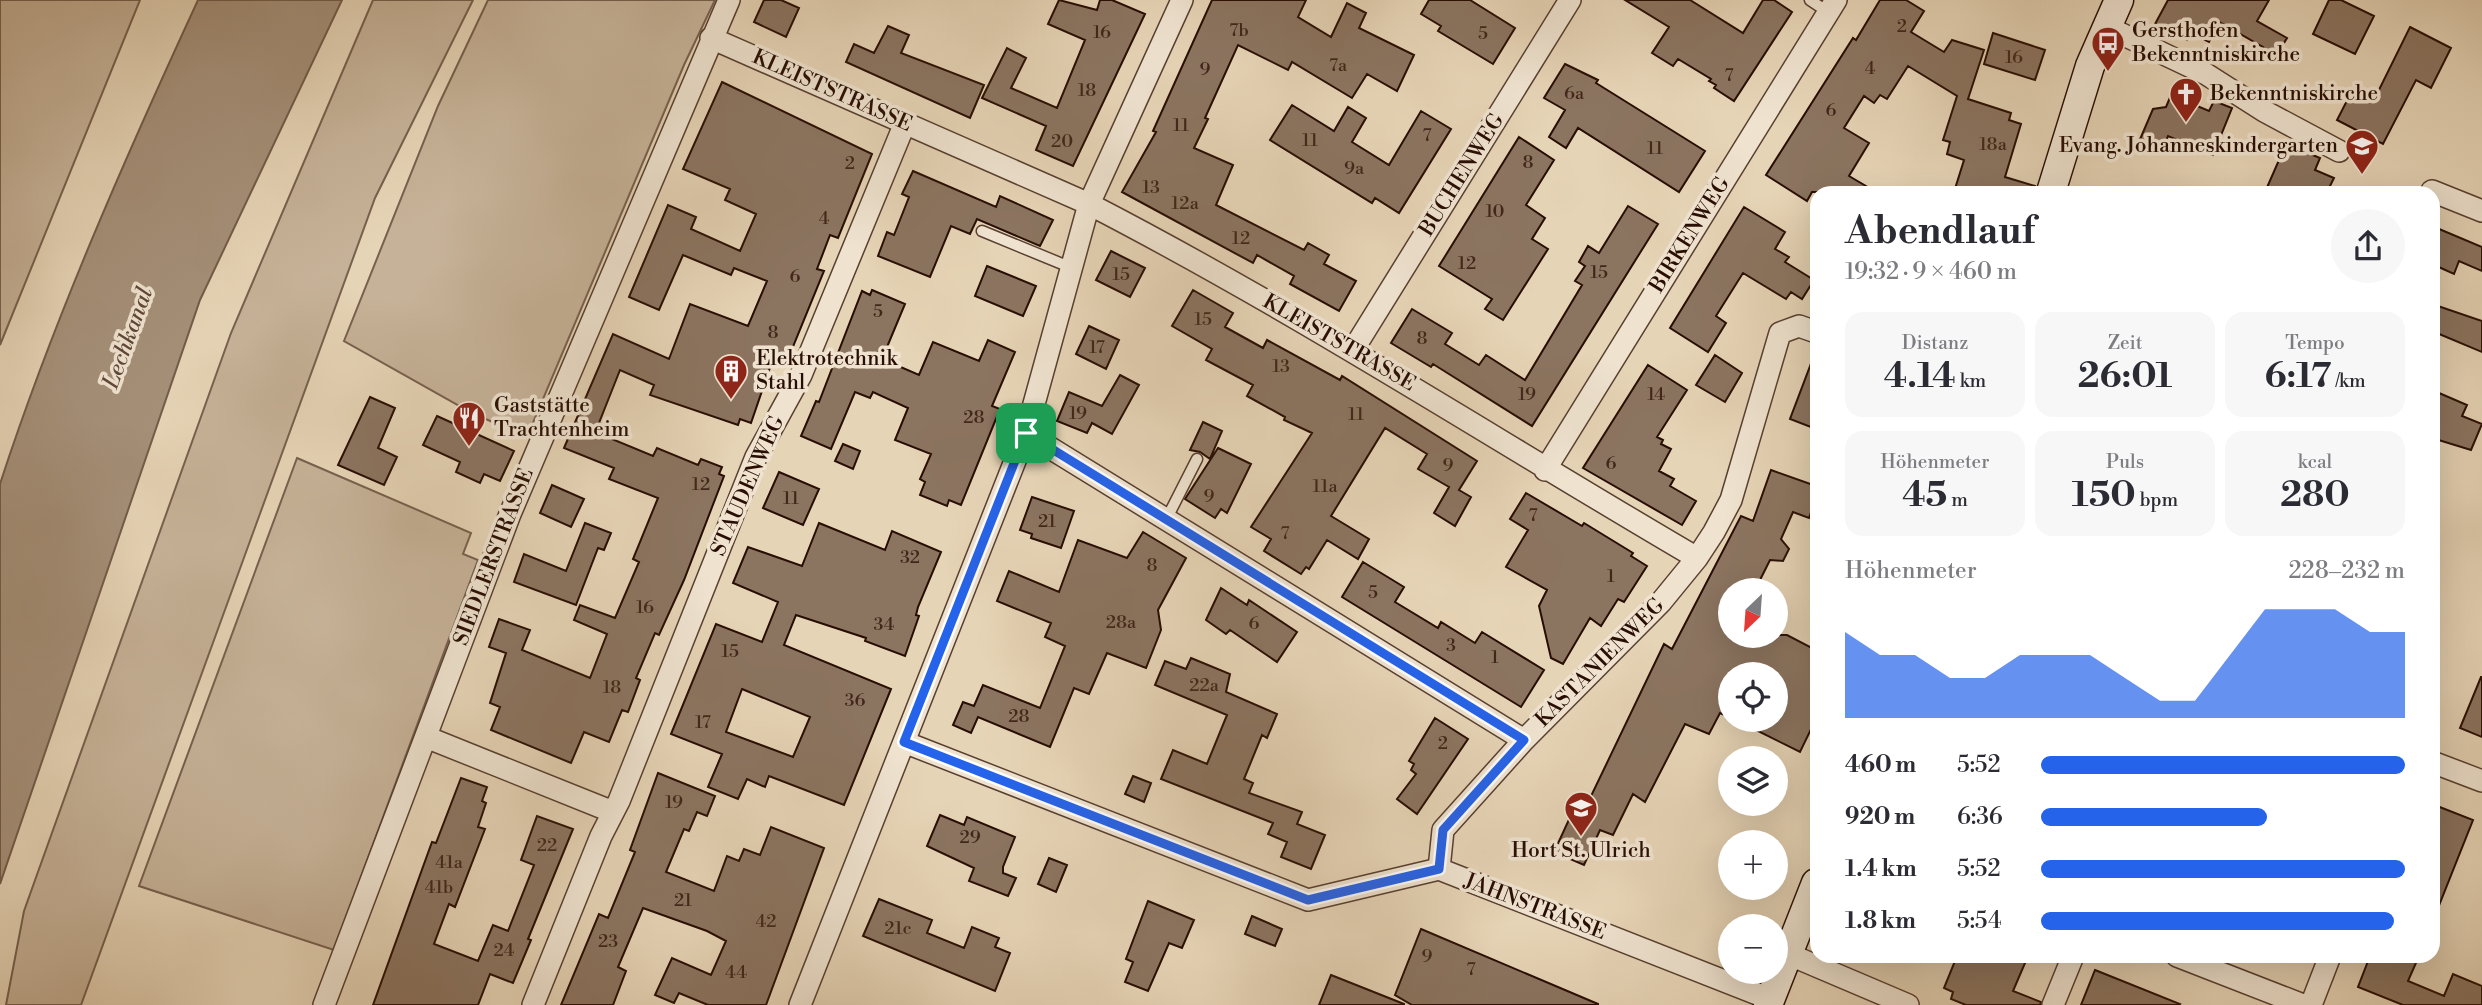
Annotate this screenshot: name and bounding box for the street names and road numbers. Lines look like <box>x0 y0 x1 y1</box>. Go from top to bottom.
street label: KLEISTSTRASSE <box>748 44 916 138</box>
street label: BUCHENWEG <box>1413 108 1510 242</box>
street label: BIRKENWEG <box>1644 172 1736 299</box>
street label: KLEISTSTRASSE <box>1258 289 1420 397</box>
street label: STAUDENWEG <box>706 412 791 560</box>
street label: SIEDLERSTRASSE <box>448 465 540 649</box>
street label: KASTANIENWEG <box>1530 593 1670 733</box>
street label: JAHNSTRASSE <box>1460 868 1610 946</box>

